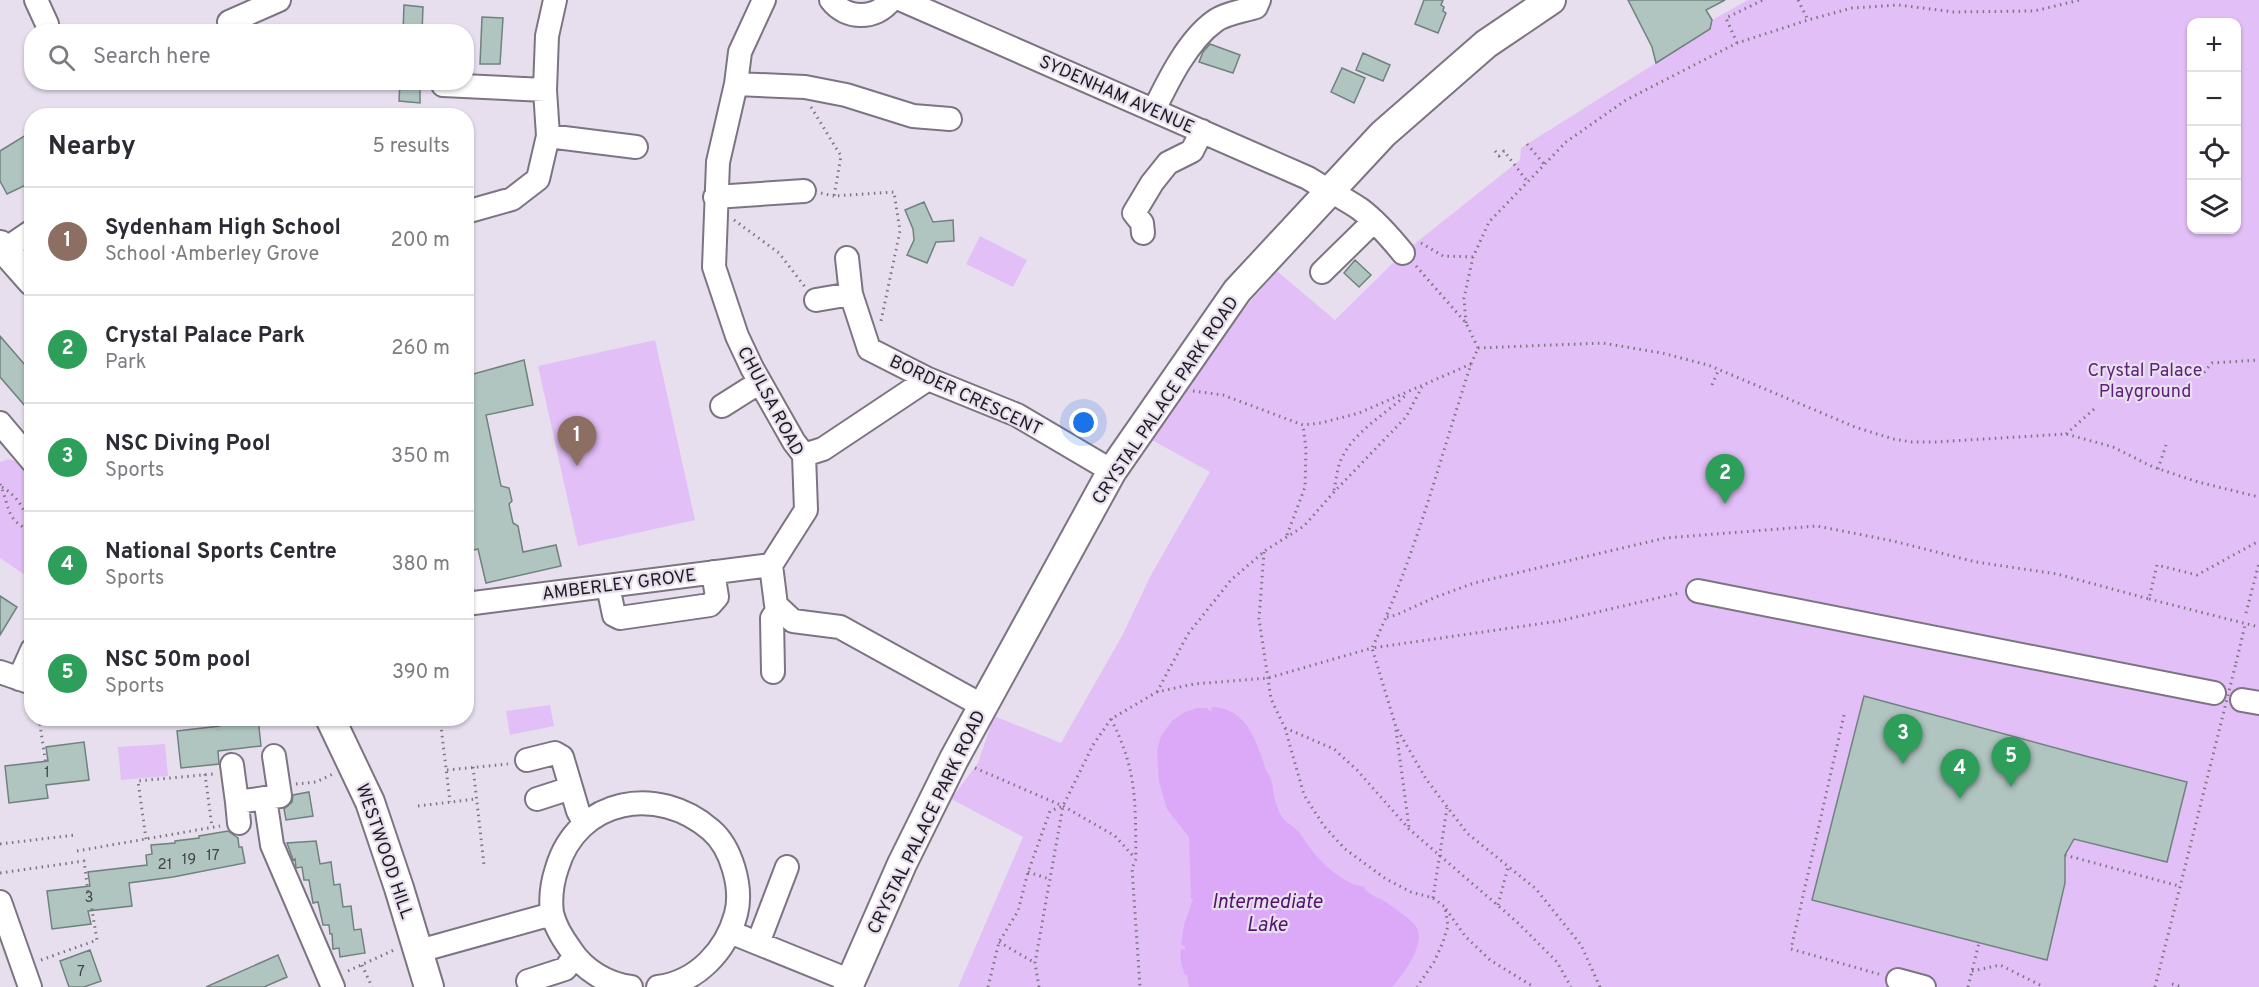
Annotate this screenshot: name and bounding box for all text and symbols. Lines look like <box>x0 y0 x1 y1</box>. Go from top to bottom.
map controls <box>2187 18 2241 234</box>
button: + <box>2187 18 2241 72</box>
search box <box>24 24 474 90</box>
icon: search <box>45 41 78 74</box>
text: Search here <box>93 44 211 71</box>
street label: SYDENHAM AVENUE <box>1035 51 1198 140</box>
button: − <box>2187 72 2241 126</box>
button: locate <box>2187 126 2241 180</box>
text: Nearby <box>48 131 136 164</box>
text: 5 results <box>373 134 450 160</box>
button: layers <box>2187 180 2241 234</box>
text: Sydenham High School <box>105 215 341 242</box>
text: 1 <box>64 228 72 254</box>
text: 200 m <box>391 228 450 254</box>
text: School · Amberley Grove <box>105 242 319 268</box>
street label: CRYSTAL PALACE PARK ROAD <box>1088 292 1245 509</box>
text: Crystal Palace Park <box>105 323 305 350</box>
text: 2 <box>61 336 74 362</box>
text: 260 m <box>391 336 450 362</box>
street label: CHULSA ROAD <box>731 343 808 460</box>
text: Park <box>105 350 146 376</box>
street label: BORDER CRESCENT <box>885 351 1045 442</box>
park label: Crystal Palace Playground <box>2087 360 2203 404</box>
your location <box>1069 408 1098 437</box>
pin: 1 <box>558 416 596 466</box>
text: NSC Diving Pool <box>105 431 271 458</box>
text: 3 <box>62 444 74 470</box>
text: 350 m <box>391 444 450 470</box>
pin: 2 <box>1706 454 1744 504</box>
text: Sports <box>105 458 165 484</box>
text: National Sports Centre <box>105 539 337 566</box>
text: 4 <box>61 552 74 578</box>
text: 380 m <box>391 552 450 578</box>
street label: AMBERLEY GROVE <box>541 565 698 606</box>
text: Sports <box>105 566 165 592</box>
text: NSC 50m pool <box>105 647 251 674</box>
text: 5 <box>61 660 74 686</box>
text: 390 m <box>392 660 450 686</box>
text: Sports <box>105 674 165 700</box>
street label: CRYSTAL PALACE PARK ROAD <box>863 707 992 938</box>
pin: 3 <box>1884 714 1922 764</box>
pin: 5 <box>1992 738 2030 787</box>
pin: 4 <box>1940 750 1980 799</box>
house number: 1 <box>44 764 50 783</box>
street label: WESTWOOD HILL <box>350 781 418 922</box>
house number: 17 <box>206 847 220 866</box>
house number: 19 <box>182 851 196 870</box>
house number: 21 <box>158 856 172 875</box>
house number: 3 <box>84 889 94 908</box>
water label: Intermediate Lake <box>1212 890 1323 939</box>
house number: 7 <box>77 963 85 982</box>

